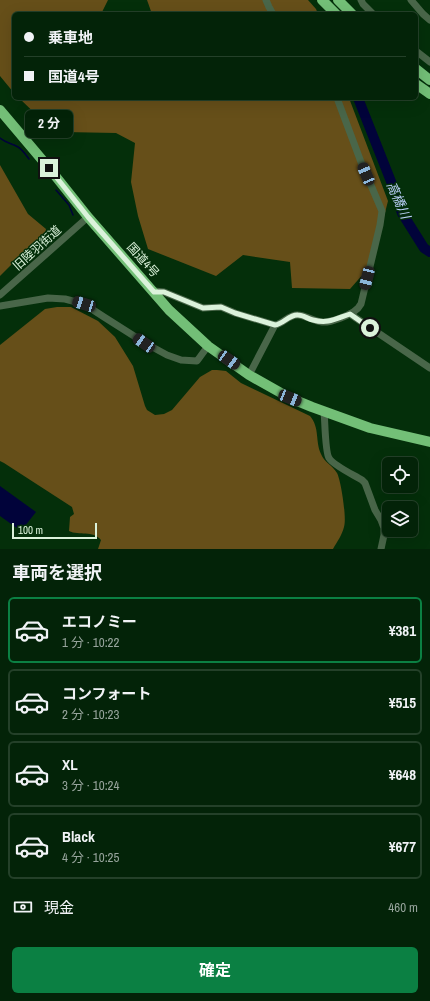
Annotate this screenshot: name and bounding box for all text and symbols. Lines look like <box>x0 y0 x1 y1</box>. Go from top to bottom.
text: 乗車地 <box>48 27 93 48</box>
text: 国道4号 <box>48 66 100 87</box>
callout: 2 分 <box>25 110 73 138</box>
text: 2 分 <box>38 115 60 132</box>
route end <box>40 159 58 177</box>
car <box>356 161 376 187</box>
water label: 高橋川 <box>383 179 415 223</box>
street label: 旧陸羽街道 <box>9 222 65 274</box>
street label: 国道4号 <box>123 239 163 281</box>
car <box>358 265 376 291</box>
car <box>71 295 97 313</box>
route start <box>361 319 379 337</box>
car <box>131 331 157 355</box>
car <box>216 348 242 372</box>
car <box>277 388 303 408</box>
map controls <box>382 457 418 537</box>
button: locate <box>382 457 418 493</box>
button: layers <box>382 501 418 537</box>
scale bar <box>12 521 97 540</box>
text: 100 m <box>18 523 43 537</box>
text: 車両を選択 <box>12 560 102 585</box>
text: エコノミー <box>62 611 137 632</box>
icon: car <box>14 612 50 648</box>
text: ¥381 <box>389 620 416 641</box>
text: 1 分 · 10:22 <box>62 634 119 651</box>
text: コンフォート <box>62 683 152 704</box>
icon: car <box>14 684 50 720</box>
text: ¥515 <box>389 692 416 713</box>
text: 2 分 · 10:23 <box>62 706 119 723</box>
text: XL <box>62 754 78 775</box>
icon: car <box>14 756 50 792</box>
text: ¥648 <box>389 764 416 785</box>
text: 3 分 · 10:24 <box>62 777 119 794</box>
text: Black <box>62 826 95 847</box>
icon: car <box>14 828 50 864</box>
text: ¥677 <box>389 836 416 857</box>
text: 4 分 · 10:25 <box>62 849 119 866</box>
icon: cash <box>12 896 34 918</box>
text: 現金 <box>44 897 74 918</box>
text: 460 m <box>388 899 418 916</box>
button: 確定 <box>12 947 418 993</box>

